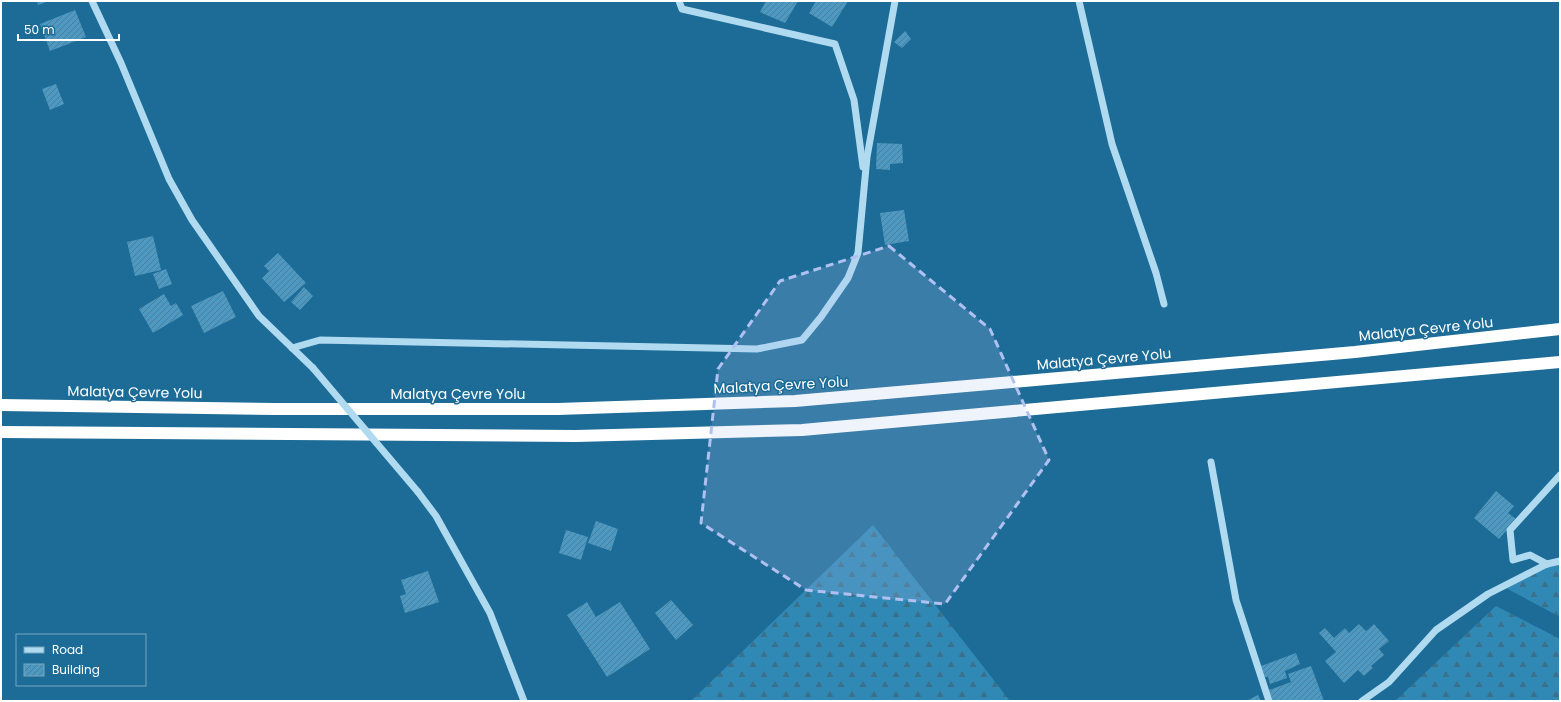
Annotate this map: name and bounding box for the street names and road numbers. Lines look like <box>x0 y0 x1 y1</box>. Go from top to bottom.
street label: Malatya Çevre Yolu <box>1358 312 1494 346</box>
street label: Malatya Çevre Yolu <box>1036 343 1172 375</box>
street label: Malatya Çevre Yolu <box>713 371 849 399</box>
street label: Malatya Çevre Yolu <box>67 381 203 403</box>
street label: Malatya Çevre Yolu <box>390 384 526 404</box>

